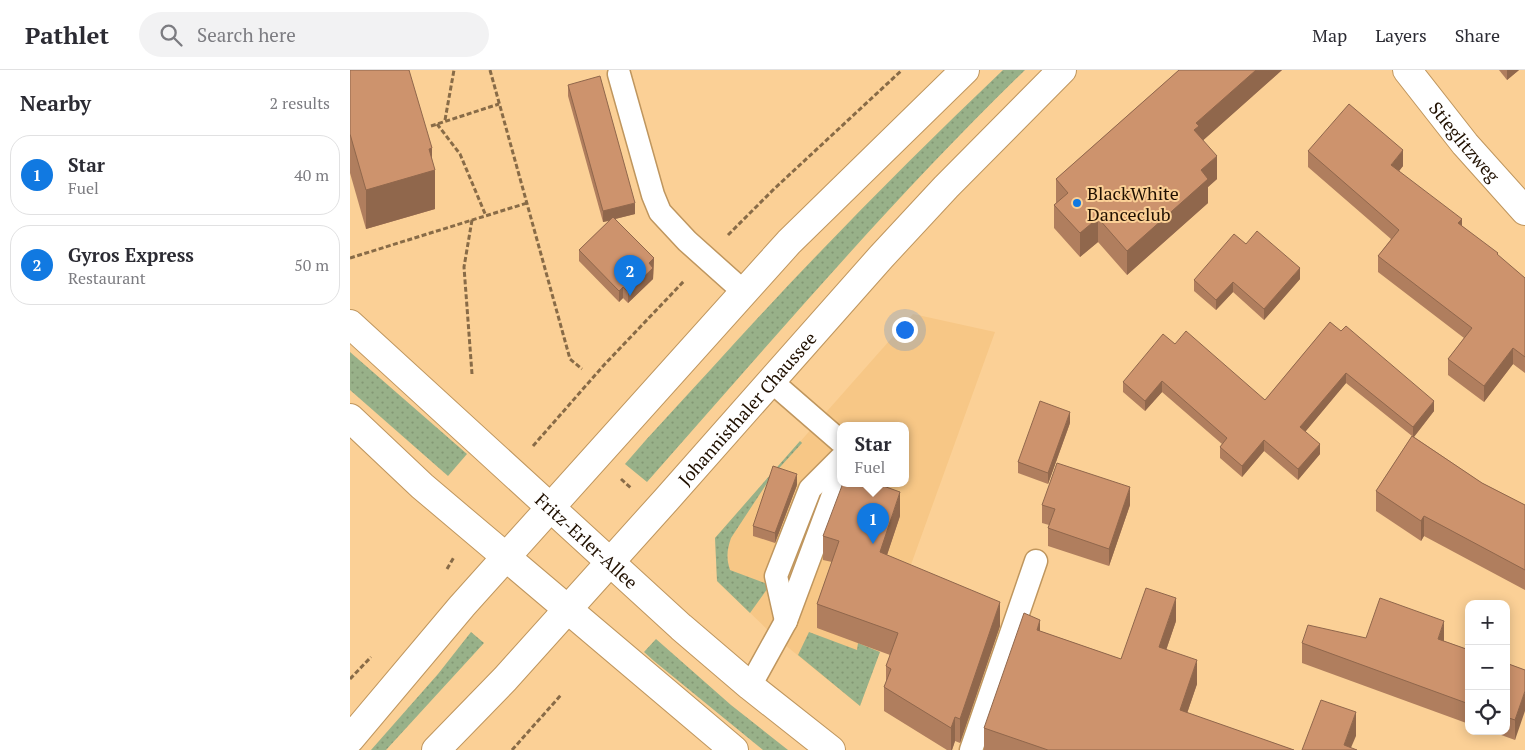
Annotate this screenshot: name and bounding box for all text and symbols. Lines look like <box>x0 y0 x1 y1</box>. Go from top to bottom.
search box <box>139 12 489 57</box>
text: Pathlet <box>25 19 109 51</box>
icon: search <box>157 21 185 49</box>
text: Search here <box>197 22 296 47</box>
text: Map <box>1312 23 1347 47</box>
text: Layers <box>1375 23 1427 47</box>
text: Share <box>1455 23 1500 47</box>
text: Nearby <box>20 89 91 117</box>
text: 2 results <box>270 92 330 114</box>
street label: Stieglitzweg <box>1424 97 1506 187</box>
text: Star <box>68 152 105 177</box>
text: 1 <box>32 164 42 186</box>
text: 40 m <box>294 164 329 186</box>
text: Fuel <box>68 177 99 199</box>
place label: BlackWhite Danceclub <box>1087 181 1179 226</box>
marker: BlackWhite Danceclub <box>1071 197 1083 209</box>
text: Gyros Express <box>68 242 194 267</box>
text: 2 <box>32 254 42 276</box>
text: 50 m <box>294 254 329 276</box>
pin: 2 <box>614 255 646 296</box>
text: Restaurant <box>68 267 146 289</box>
your location <box>892 317 918 343</box>
street label: Johannisthaler Chaussee <box>672 326 822 490</box>
popup <box>837 422 909 487</box>
text: Star <box>855 431 891 456</box>
text: Fuel <box>855 456 885 478</box>
street label: Fritz-Erler-Allee <box>530 488 643 594</box>
pin: 1 <box>857 503 889 544</box>
map controls <box>1465 600 1510 735</box>
button: + <box>1465 600 1510 645</box>
button: − <box>1465 645 1510 690</box>
button: locate <box>1465 690 1510 735</box>

